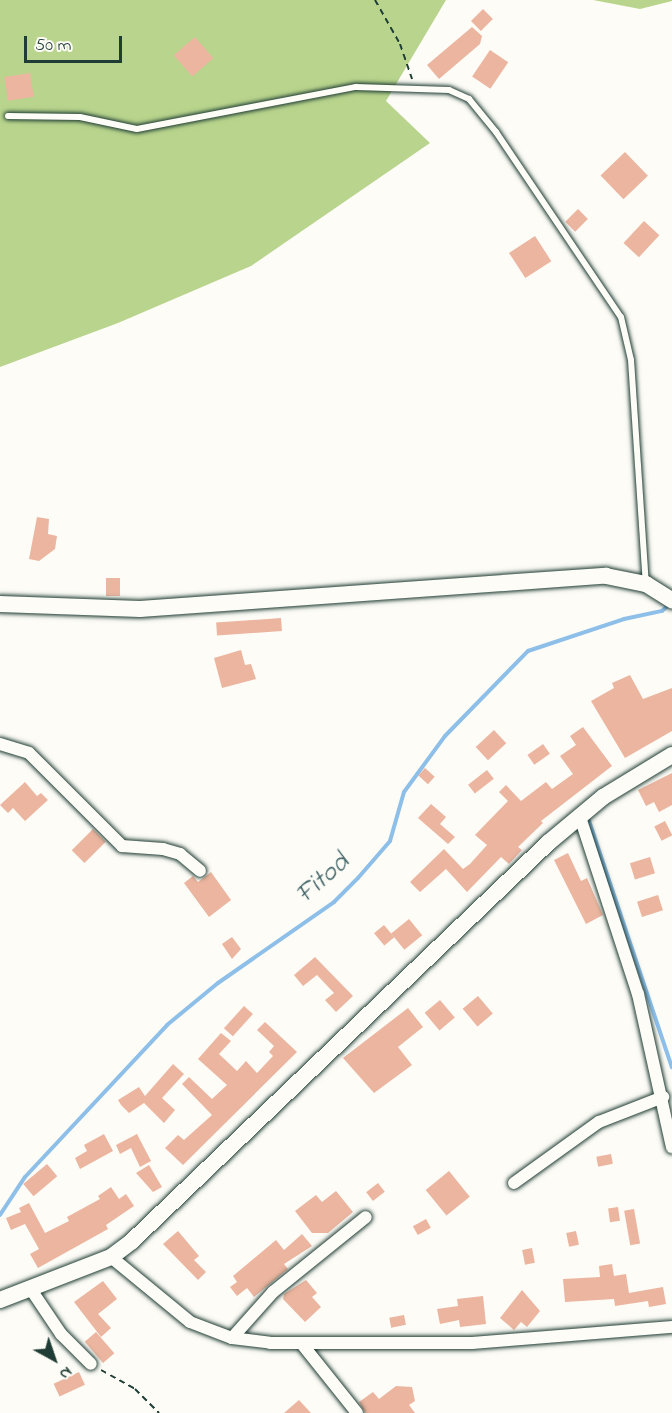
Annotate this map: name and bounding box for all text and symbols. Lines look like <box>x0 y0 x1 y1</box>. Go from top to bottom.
scale bar <box>27 24 124 62</box>
text: 50 m <box>35 33 72 59</box>
water label: Fitod <box>289 847 357 911</box>
north arrow <box>24 1329 84 1389</box>
text: N <box>54 1360 77 1385</box>

